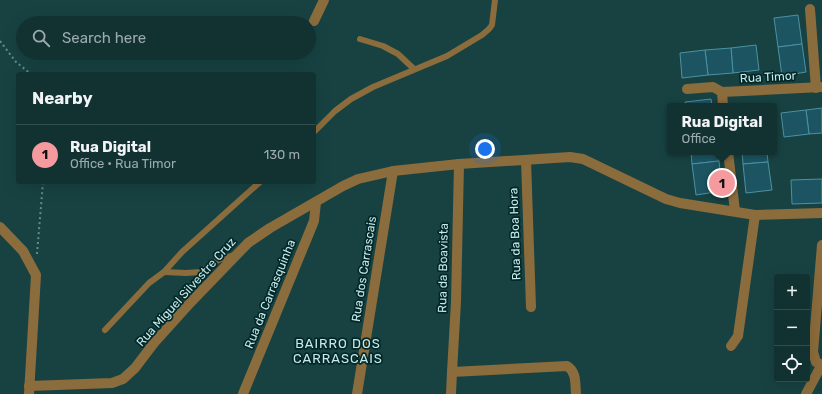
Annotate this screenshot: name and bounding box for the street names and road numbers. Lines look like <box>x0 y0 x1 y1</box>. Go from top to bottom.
street label: Rua Timor <box>740 69 797 85</box>
street label: Rua da Boa Hora <box>506 188 524 280</box>
street label: Rua dos Carrascais <box>349 215 379 323</box>
street label: Rua da Boavista <box>435 223 451 313</box>
street label: Rua Miguel Silvestre Cruz <box>134 235 238 349</box>
street label: Rua da Carrasquinha <box>242 237 298 351</box>

